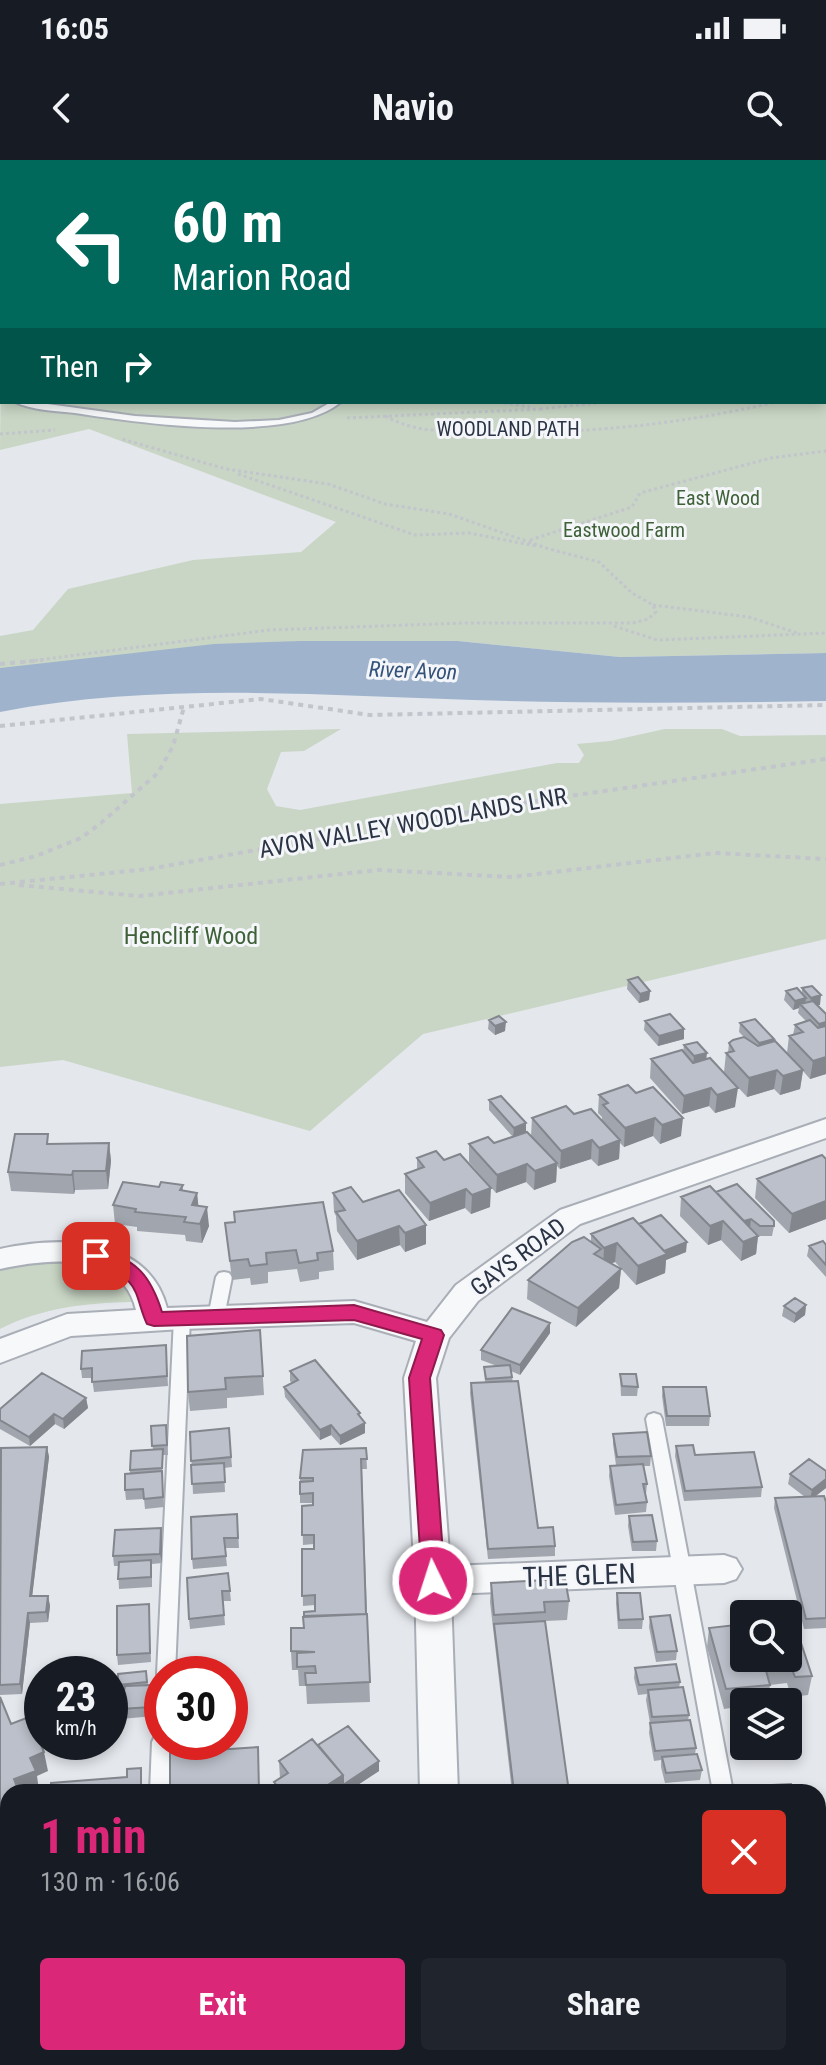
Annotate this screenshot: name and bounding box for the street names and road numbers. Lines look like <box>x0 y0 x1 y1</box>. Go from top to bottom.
street label: WOODLAND PATH <box>436 417 580 441</box>
street label: AVON VALLEY WOODLANDS LNR <box>257 782 569 864</box>
street label: GAYS ROAD <box>465 1212 571 1302</box>
street label: THE GLEN <box>522 1557 636 1594</box>

